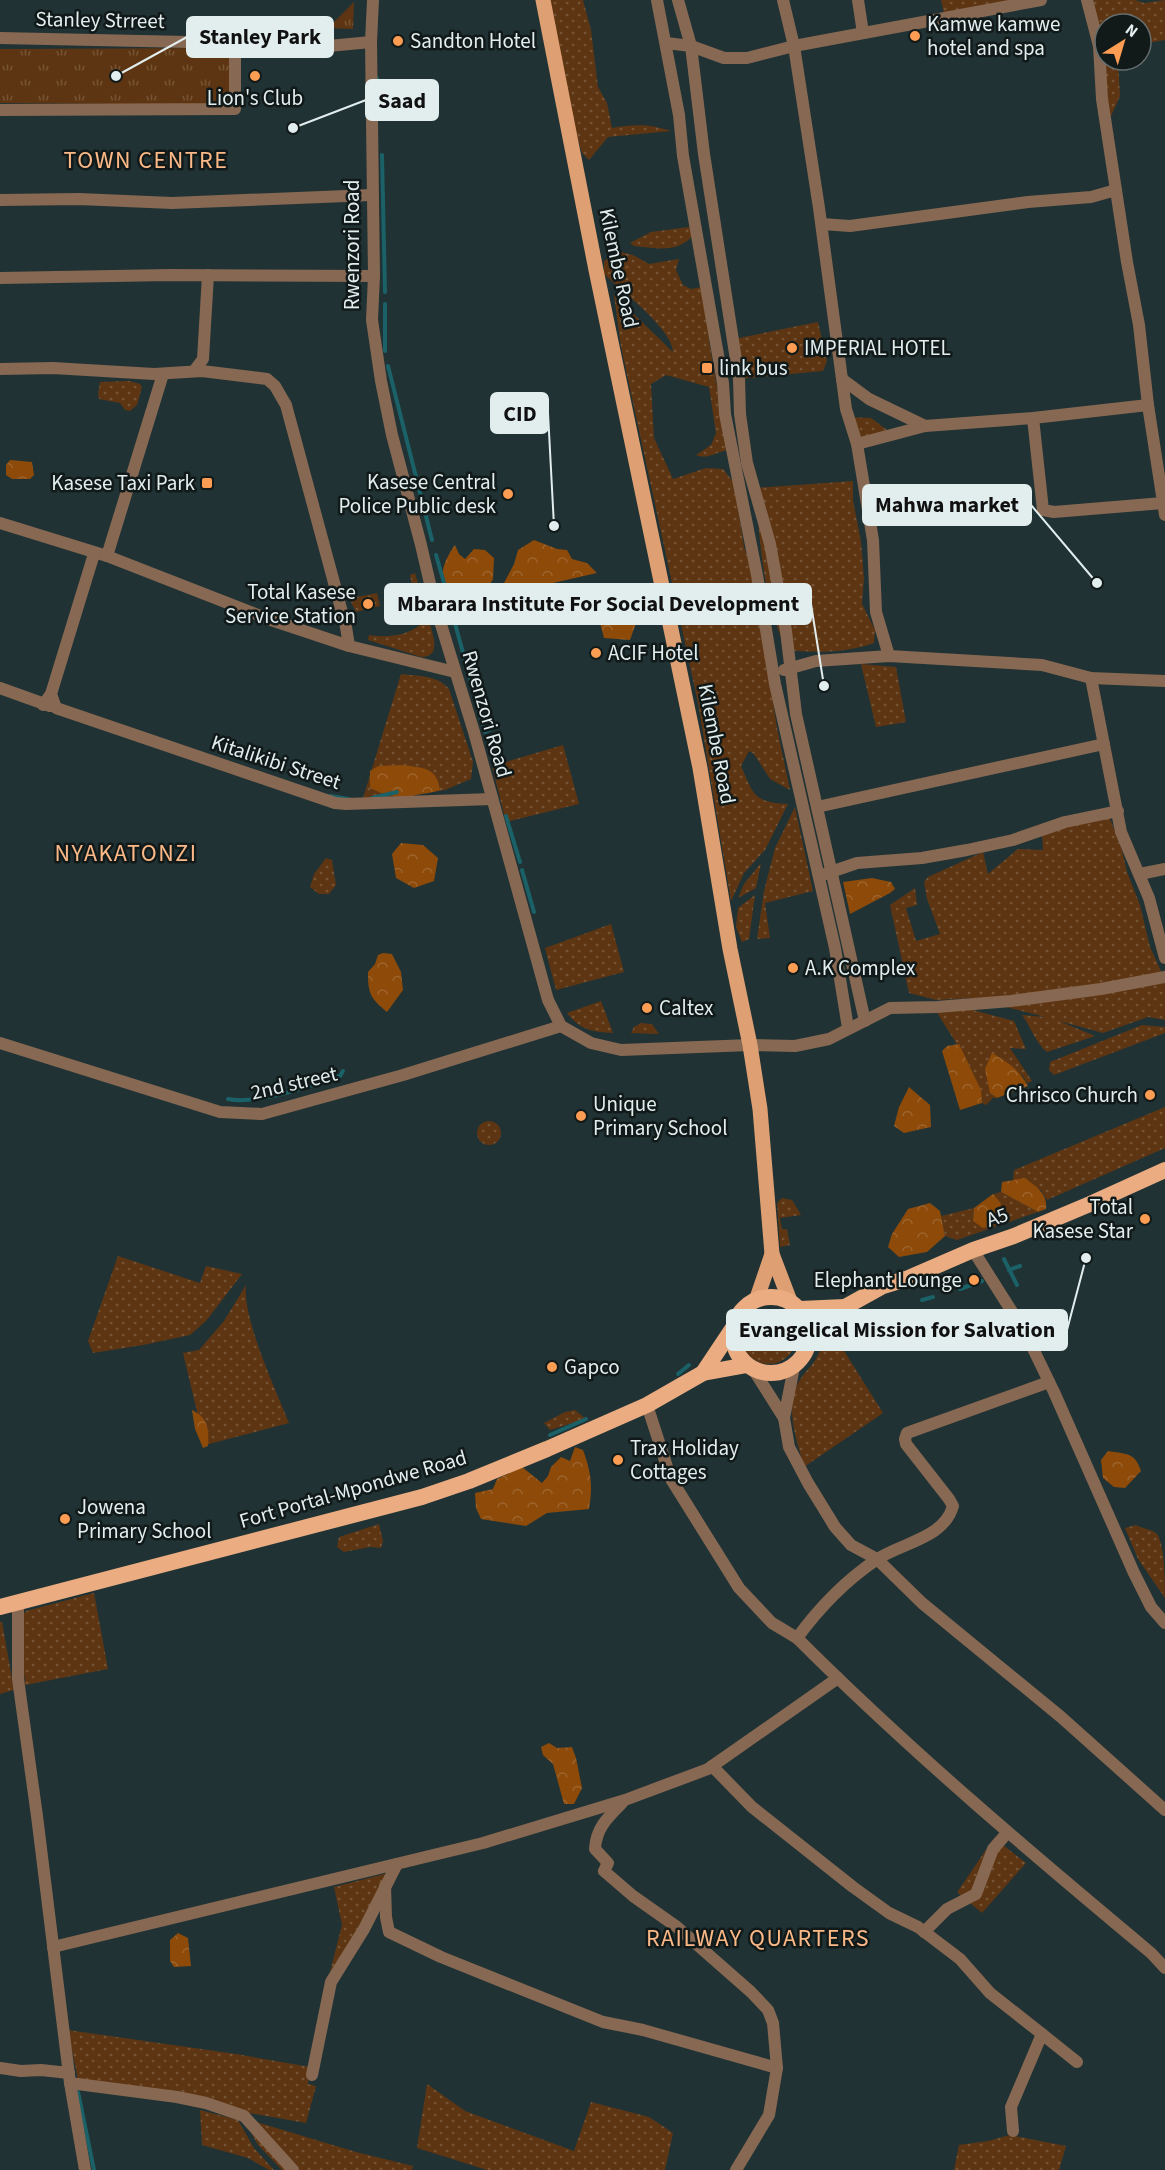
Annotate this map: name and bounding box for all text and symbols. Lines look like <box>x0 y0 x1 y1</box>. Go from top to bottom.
street label: Stanley Strreet <box>35 4 165 36</box>
place label: Kamwe kamwe hotel and spa <box>927 9 1060 63</box>
north arrow <box>1093 12 1153 72</box>
callout: Stanley Park <box>187 17 333 57</box>
text: N <box>1121 19 1142 43</box>
text: Stanley Park <box>199 21 321 53</box>
place label: Sandton Hotel <box>410 26 536 56</box>
marker: Kamwe kamwe hotel and spa <box>908 29 922 43</box>
marker: Sandton Hotel <box>391 34 405 48</box>
marker: Lion's Club <box>248 69 262 83</box>
callout: Saad <box>366 80 438 120</box>
place label: Lion's Club <box>207 83 303 113</box>
text: Saad <box>378 85 426 117</box>
district label: TOWN CENTRE <box>64 143 228 178</box>
street label: Rwenzori Road <box>337 180 367 310</box>
street label: Kilembe Road <box>592 205 646 331</box>
place label: IMPERIAL HOTEL <box>804 333 951 363</box>
marker: IMPERIAL HOTEL <box>785 341 799 355</box>
place label: link bus <box>719 353 788 383</box>
marker: link bus <box>700 361 714 375</box>
callout: CID <box>491 393 548 433</box>
text: CID <box>503 398 537 430</box>
place label: Kasese Central Police Public desk <box>338 467 497 521</box>
place label: Kasese Taxi Park <box>51 468 196 498</box>
marker: Kasese Taxi Park <box>200 476 214 490</box>
callout: Mahwa market <box>863 485 1031 525</box>
marker: Kasese Central Police Public desk <box>501 487 515 501</box>
text: Mahwa market <box>875 489 1020 521</box>
place label: Total Kasese Service Station <box>225 577 356 631</box>
callout: Mbarara Institute For Social Development <box>385 584 811 624</box>
text: Mbarara Institute For Social Development <box>397 588 800 620</box>
marker: Total Kasese Service Station <box>361 597 375 611</box>
place label: ACIF Hotel <box>608 638 699 668</box>
marker: ACIF Hotel <box>589 646 603 660</box>
street label: Rwenzori Road <box>455 647 519 781</box>
street label: Kilembe Road <box>691 681 743 807</box>
street label: Kitalikibi Street <box>208 727 344 797</box>
district label: NYAKATONZI <box>54 836 198 871</box>
place label: A.K Complex <box>805 953 916 983</box>
marker: A.K Complex <box>786 961 800 975</box>
place label: Caltex <box>659 993 714 1023</box>
marker: Caltex <box>640 1001 654 1015</box>
street label: 2nd street <box>248 1058 340 1108</box>
place label: Chrisco Church <box>1006 1080 1138 1110</box>
marker: Chrisco Church <box>1143 1088 1157 1102</box>
place label: Unique Primary School <box>593 1089 728 1143</box>
marker: Unique Primary School <box>574 1109 588 1123</box>
place label: Total Kasese Star <box>1032 1192 1134 1246</box>
street label: A5 <box>982 1199 1012 1235</box>
marker: Total Kasese Star <box>1138 1212 1152 1226</box>
place label: Elephant Lounge <box>814 1265 962 1295</box>
marker: Elephant Lounge <box>967 1273 981 1287</box>
callout: Evangelical Mission for Salvation <box>727 1310 1067 1350</box>
text: Evangelical Mission for Salvation <box>739 1314 1055 1346</box>
place label: Gapco <box>564 1352 620 1382</box>
marker: Gapco <box>545 1360 559 1374</box>
place label: Trax Holiday Cottages <box>630 1433 739 1487</box>
street label: Fort Portal-Mpondwe Road <box>236 1442 470 1536</box>
marker: Trax Holiday Cottages <box>611 1453 625 1467</box>
place label: Jowena Primary School <box>77 1492 212 1546</box>
marker: Jowena Primary School <box>58 1512 72 1526</box>
district label: RAILWAY QUARTERS <box>646 1921 870 1956</box>

